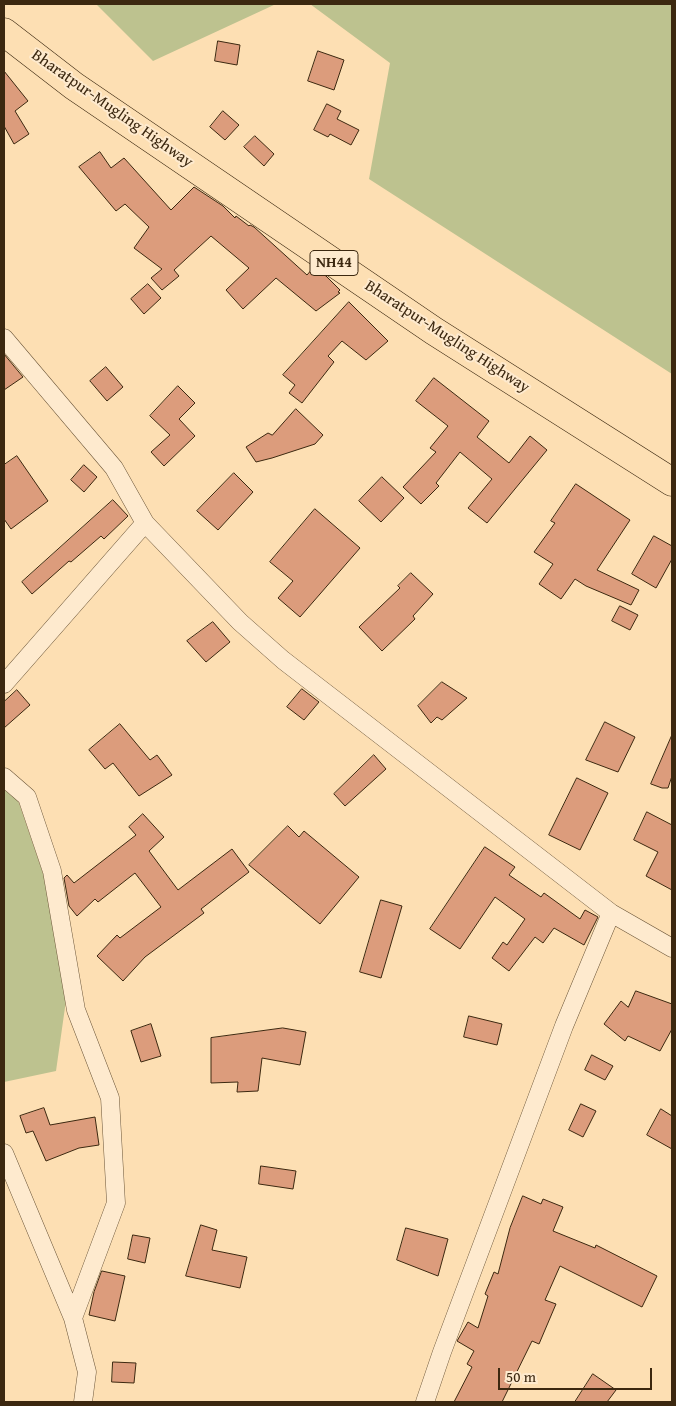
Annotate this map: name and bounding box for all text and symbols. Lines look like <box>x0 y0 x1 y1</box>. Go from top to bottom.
street label: Bharatpur-Mugling Highway <box>28 46 196 172</box>
road number: NH44 <box>310 250 358 276</box>
street label: Bharatpur-Mugling Highway <box>361 277 533 397</box>
scale bar <box>501 1358 655 1390</box>
text: 50 m <box>506 1366 536 1387</box>

